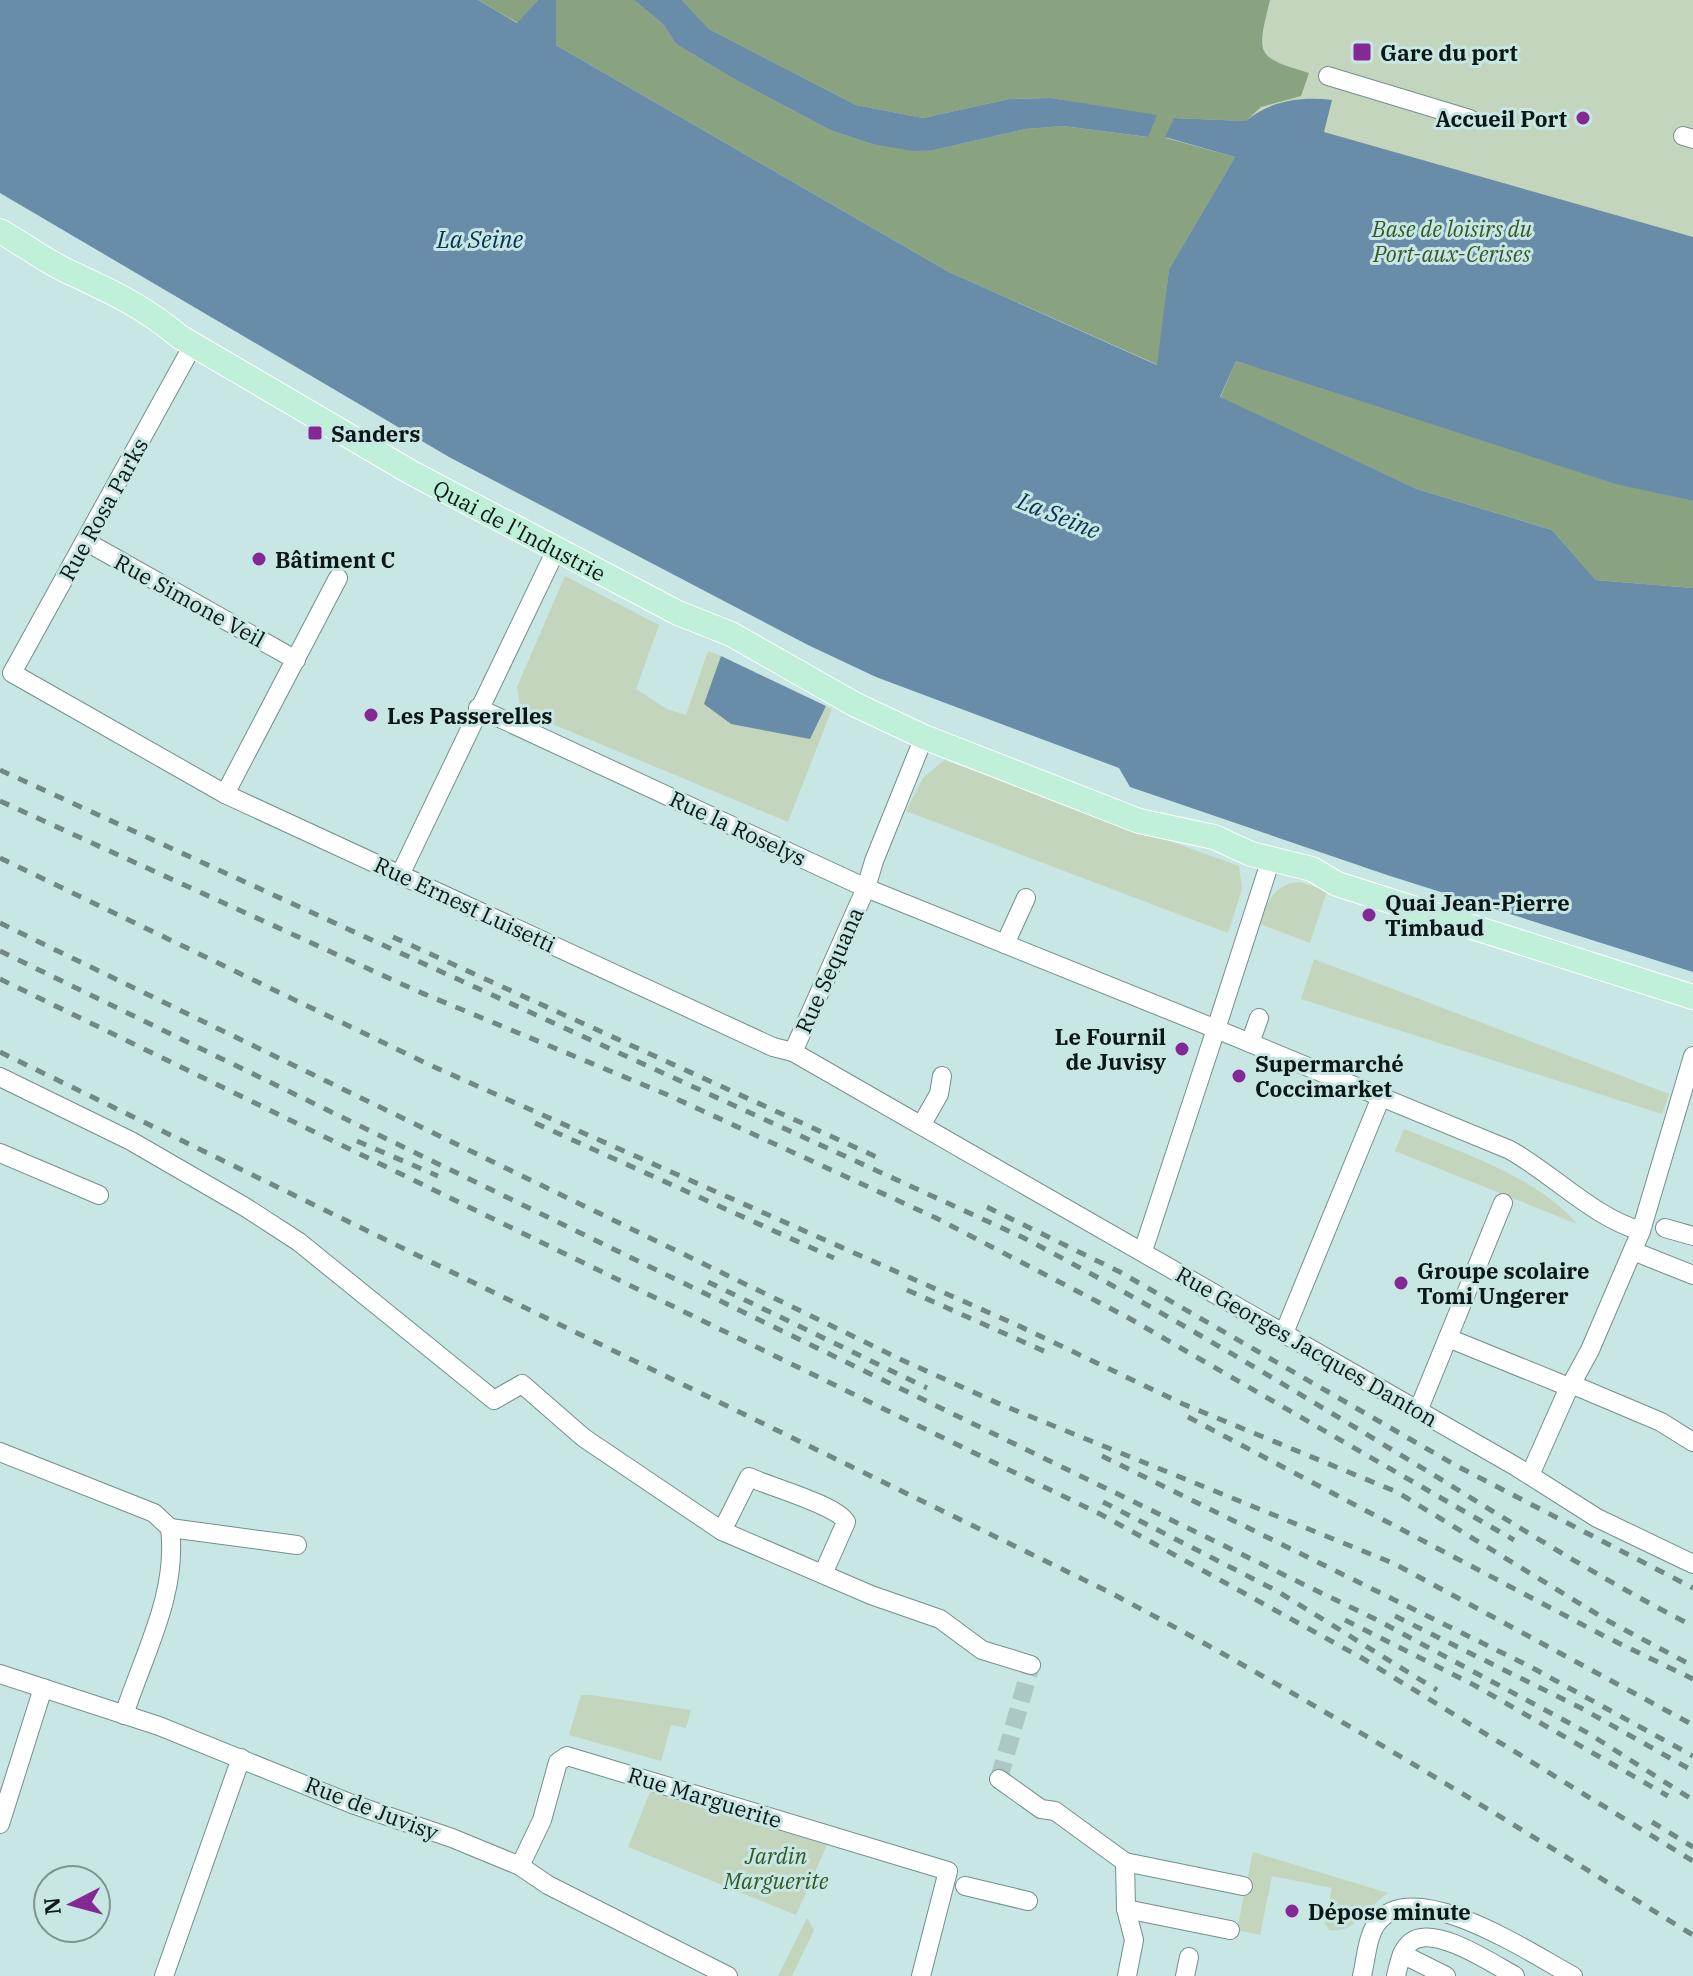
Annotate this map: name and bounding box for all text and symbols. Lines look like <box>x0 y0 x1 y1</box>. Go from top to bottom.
place label: Gare du port <box>1380 38 1518 67</box>
marker: Gare du port <box>1351 41 1373 63</box>
place label: Accueil Port <box>1436 104 1567 133</box>
marker: Accueil Port <box>1574 109 1592 127</box>
park label: Base de loisirs du Port-aux-Cerises <box>1371 214 1532 268</box>
water label: La Seine <box>436 223 524 255</box>
place label: Sanders <box>331 419 420 448</box>
marker: Sanders <box>306 424 324 442</box>
street label: Rue Rosa Parks <box>52 433 154 585</box>
street label: Quai de l'Industrie <box>428 472 611 587</box>
water label: La Seine <box>1012 484 1105 546</box>
place label: Bâtiment C <box>275 545 395 574</box>
street label: Rue Simone Veil <box>109 547 271 653</box>
marker: Bâtiment C <box>250 550 268 568</box>
place label: Les Passerelles <box>387 701 553 730</box>
marker: Les Passerelles <box>362 706 380 724</box>
street label: Rue la Roselys <box>665 784 811 872</box>
street label: Rue Ernest Luisetti <box>370 849 560 959</box>
place label: Quai Jean-Pierre Timbaud <box>1385 888 1570 942</box>
street label: Rue Sequana <box>788 902 870 1038</box>
marker: Quai Jean-Pierre Timbaud <box>1360 906 1378 924</box>
place label: Le Fournil de Juvisy <box>1055 1022 1166 1076</box>
marker: Le Fournil de Juvisy <box>1173 1040 1191 1058</box>
place label: Supermarché Coccimarket <box>1255 1049 1404 1103</box>
marker: Supermarché Coccimarket <box>1230 1067 1248 1085</box>
place label: Groupe scolaire Tomi Ungerer <box>1417 1256 1590 1310</box>
street label: Rue Georges Jacques Danton <box>1171 1259 1443 1433</box>
marker: Groupe scolaire Tomi Ungerer <box>1392 1274 1410 1292</box>
street label: Rue Marguerite <box>624 1760 786 1834</box>
street label: Rue de Juvisy <box>301 1769 443 1847</box>
park label: Jardin Marguerite <box>722 1841 829 1895</box>
north arrow <box>32 1864 112 1944</box>
text: N <box>36 1896 67 1916</box>
place label: Dépose minute <box>1308 1897 1471 1926</box>
marker: Dépose minute <box>1283 1902 1301 1920</box>

